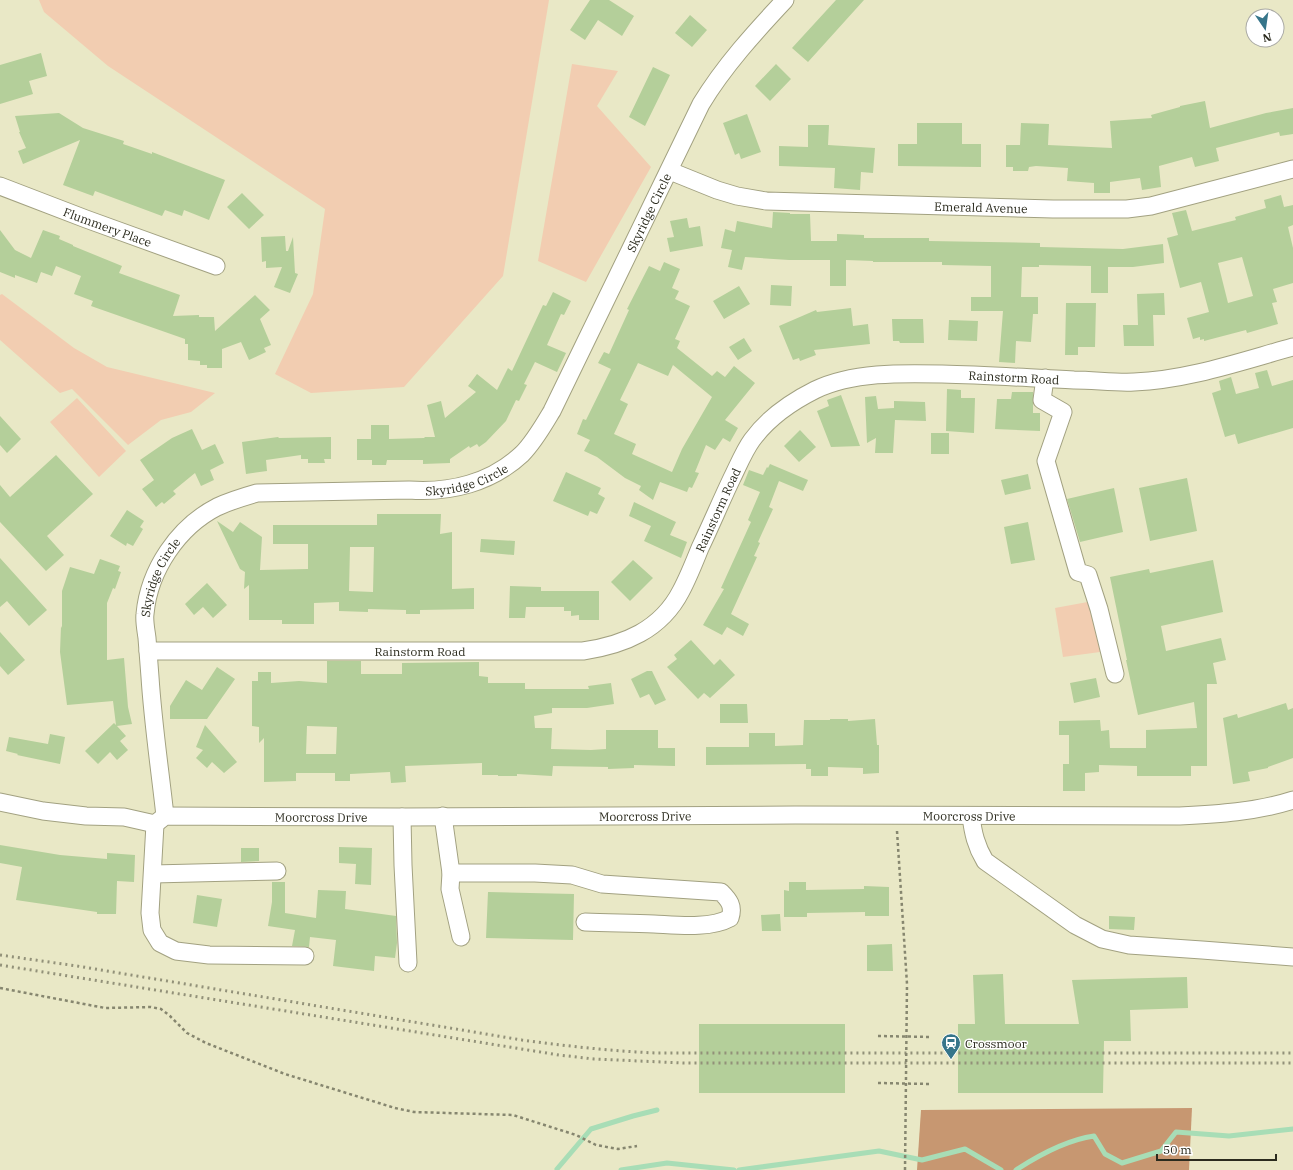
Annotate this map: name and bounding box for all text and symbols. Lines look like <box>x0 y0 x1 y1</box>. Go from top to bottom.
north arrow <box>1245 8 1285 48</box>
text: N <box>1261 30 1273 46</box>
street label: Skyridge Circle <box>623 171 674 254</box>
street label: Emerald Avenue <box>934 198 1028 216</box>
street label: Flummery Place <box>61 204 154 250</box>
street label: Rainstorm Road <box>968 367 1060 387</box>
street label: Skyridge Circle <box>425 460 511 498</box>
street label: Rainstorm Road <box>692 465 743 554</box>
street label: Skyridge Circle <box>137 534 183 618</box>
street label: Rainstorm Road <box>374 644 466 659</box>
street label: Moorcross Drive <box>599 808 691 823</box>
street label: Moorcross Drive <box>923 808 1015 823</box>
street label: Moorcross Drive <box>275 809 367 824</box>
station icon: Crossmoor <box>940 1032 962 1060</box>
place label: Crossmoor <box>965 1036 1027 1051</box>
scale bar <box>1157 1136 1276 1162</box>
text: 50 m <box>1163 1142 1192 1157</box>

